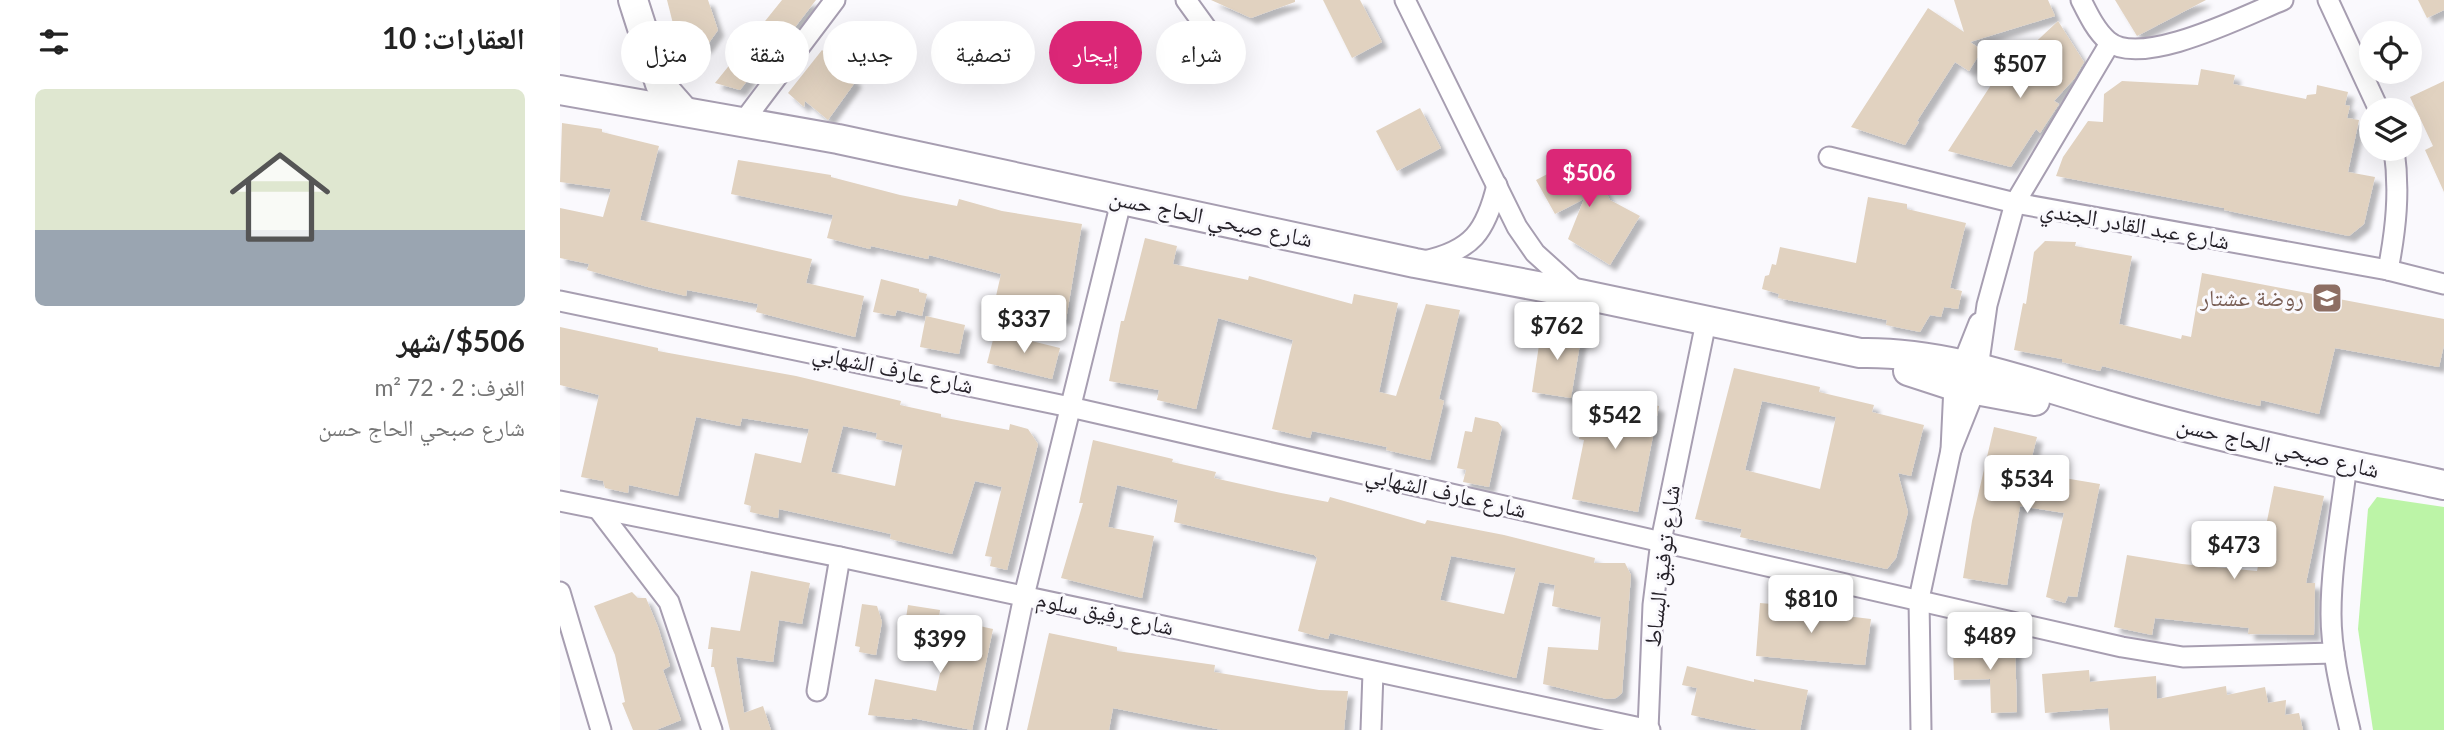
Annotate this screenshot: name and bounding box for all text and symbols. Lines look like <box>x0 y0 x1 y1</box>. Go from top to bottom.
text: العقارات: 10 <box>382 19 525 55</box>
chip: منزل <box>621 21 711 84</box>
chip: شقة <box>725 21 809 84</box>
chip: جديد <box>823 21 917 84</box>
chip: تصفية <box>931 21 1035 84</box>
chip: إيجار <box>1049 21 1142 84</box>
chip: شراء <box>1156 21 1246 84</box>
map controls <box>2359 21 2422 161</box>
button: locate <box>2359 21 2422 84</box>
icon: filters <box>35 23 73 61</box>
pin: $507 <box>1979 41 2061 100</box>
text: $507 <box>1993 49 2047 77</box>
button: layers <box>2359 98 2422 161</box>
icon: home <box>217 134 343 260</box>
pin: $506 <box>1548 150 1630 209</box>
text: $506 <box>1562 158 1616 186</box>
street label: شارع صبحي الحاج حسن <box>1106 182 1315 258</box>
street label: شارع عبد القادر الجندي <box>2037 194 2232 260</box>
school or university icon: روضة عشتار <box>2310 281 2344 315</box>
place label: روضة عشتار <box>2199 283 2304 311</box>
pin: $337 <box>983 296 1065 355</box>
pin: $762 <box>1516 302 1598 362</box>
text: $337 <box>997 304 1051 332</box>
text: $762 <box>1530 311 1584 339</box>
text: $506/شهر <box>397 322 525 358</box>
street label: شارع عارف الشهابي <box>809 337 976 404</box>
text: الغرف: 2 · 72 m² <box>374 373 525 401</box>
pin: $542 <box>1574 392 1656 451</box>
text: $542 <box>1588 400 1642 428</box>
street label: شارع صبحي الحاج حسن <box>2173 409 2382 489</box>
text: شارع صبحي الحاج حسن <box>318 413 525 441</box>
pin: $534 <box>1986 456 2068 515</box>
street label: شارع عارف الشهابي <box>1362 459 1529 529</box>
text: $534 <box>2000 464 2054 492</box>
street label: شارع توفيق البساط <box>1637 483 1687 649</box>
pin: $473 <box>2193 522 2275 581</box>
text: $473 <box>2207 530 2261 558</box>
pin: $810 <box>1770 576 1852 635</box>
street label: شارع رفيق سلوم <box>1033 584 1177 643</box>
text: $810 <box>1784 584 1838 612</box>
pin: $489 <box>1949 612 2031 672</box>
pin: $399 <box>899 616 981 675</box>
text: $489 <box>1963 621 2017 649</box>
text: $399 <box>913 624 967 652</box>

